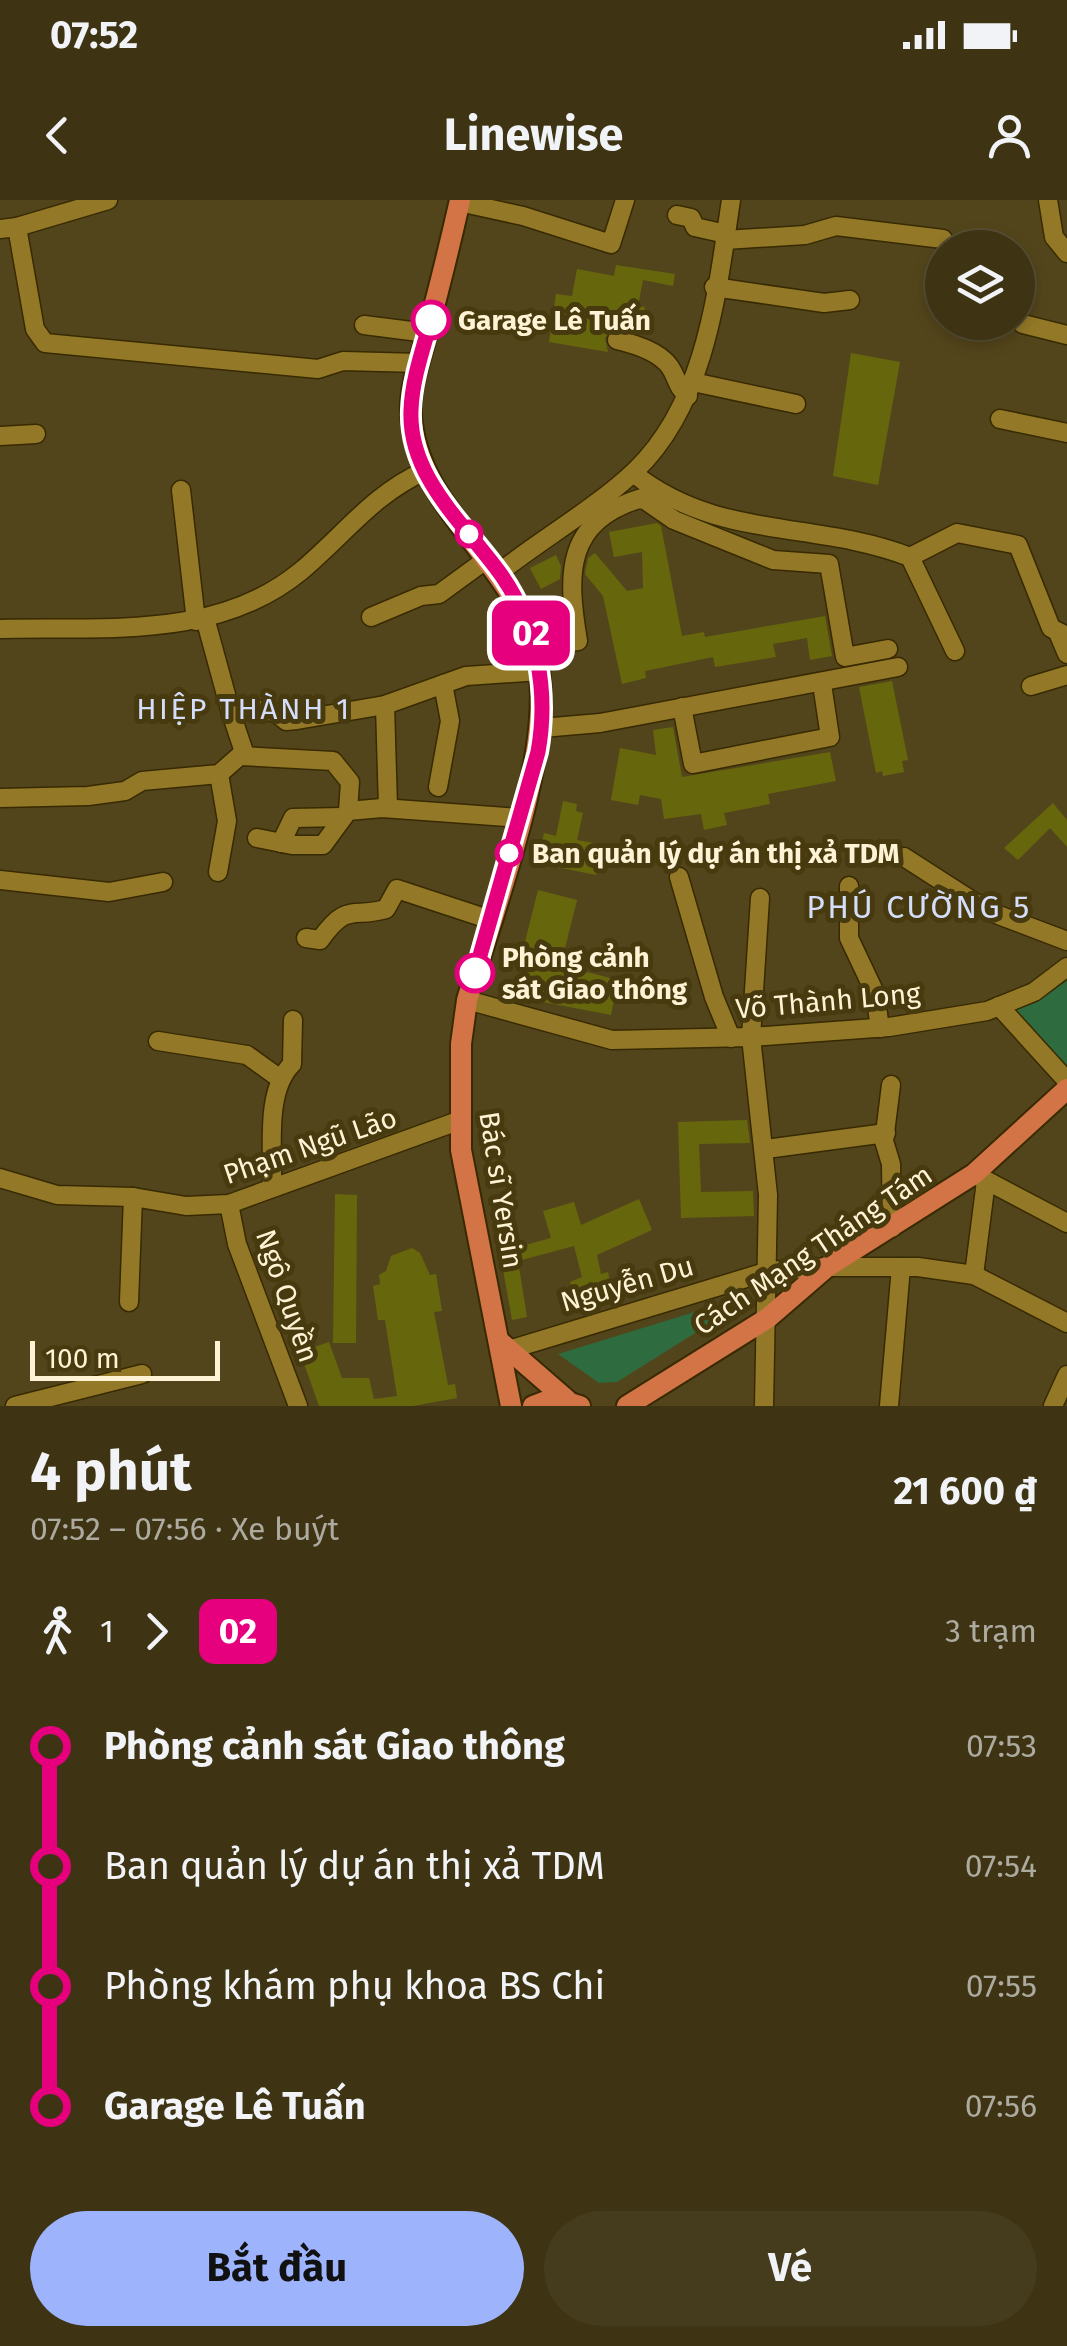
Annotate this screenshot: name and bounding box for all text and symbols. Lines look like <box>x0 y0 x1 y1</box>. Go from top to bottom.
text: 07:52 <box>50 12 138 58</box>
icon: back <box>30 108 85 163</box>
text: Linewise <box>444 108 623 162</box>
icon: person <box>982 108 1037 163</box>
map controls <box>925 230 1035 340</box>
button: layers <box>925 230 1035 340</box>
marker: Garage Lê Tuấn <box>412 301 450 339</box>
place label: Garage Lê Tuấn <box>458 303 651 337</box>
unlabelled marker <box>456 521 482 547</box>
line badge: 02 <box>486 600 576 666</box>
text: 02 <box>512 612 550 654</box>
district label: HIỆP THÀNH 1 <box>136 691 352 727</box>
place label: Ban quản lý dự án thị xả TDM <box>532 837 900 870</box>
marker: Ban quản lý dự án thị xả TDM <box>496 840 522 866</box>
district label: PHÚ CƯỜNG 5 <box>806 888 1032 926</box>
place label: Phòng cảnh sát Giao thông <box>502 941 688 1006</box>
marker: Phòng cảnh sát Giao thông <box>456 954 494 992</box>
street label: Võ Thành Long <box>734 976 922 1026</box>
street label: Phạm Ngũ Lão <box>219 1101 401 1191</box>
street label: Bác sĩ Yersin <box>472 1109 530 1271</box>
street label: Cách Mạng Tháng Tám <box>688 1158 938 1342</box>
street label: Ngô Quyền <box>249 1225 325 1367</box>
street label: Nguyễn Du <box>557 1249 697 1319</box>
scale bar <box>30 1336 220 1380</box>
text: 100 m <box>45 1342 120 1375</box>
text: 4 phút <box>30 1439 191 1505</box>
text: 21 600 ₫ <box>894 1468 1037 1514</box>
text: 07:52 – 07:56 · Xe buýt <box>30 1510 339 1548</box>
icon: walk <box>30 1604 85 1659</box>
icon: forward <box>129 1604 184 1659</box>
text: 02 <box>219 1610 257 1652</box>
text: 1 <box>100 1612 114 1650</box>
text: 3 trạm <box>945 1612 1037 1650</box>
text: Phòng cảnh sát Giao thông <box>104 1723 565 1769</box>
text: 07:53 <box>966 1727 1037 1765</box>
text: Ban quản lý dự án thị xả TDM <box>104 1843 605 1889</box>
text: 07:54 <box>965 1847 1037 1885</box>
text: Phòng khám phụ khoa BS Chi <box>104 1963 605 2009</box>
text: 07:55 <box>966 1967 1037 2005</box>
text: Garage Lê Tuấn <box>104 2083 366 2129</box>
text: 07:56 <box>965 2087 1037 2125</box>
button: Bắt đầu <box>30 2211 524 2326</box>
button: Vé <box>544 2211 1037 2326</box>

